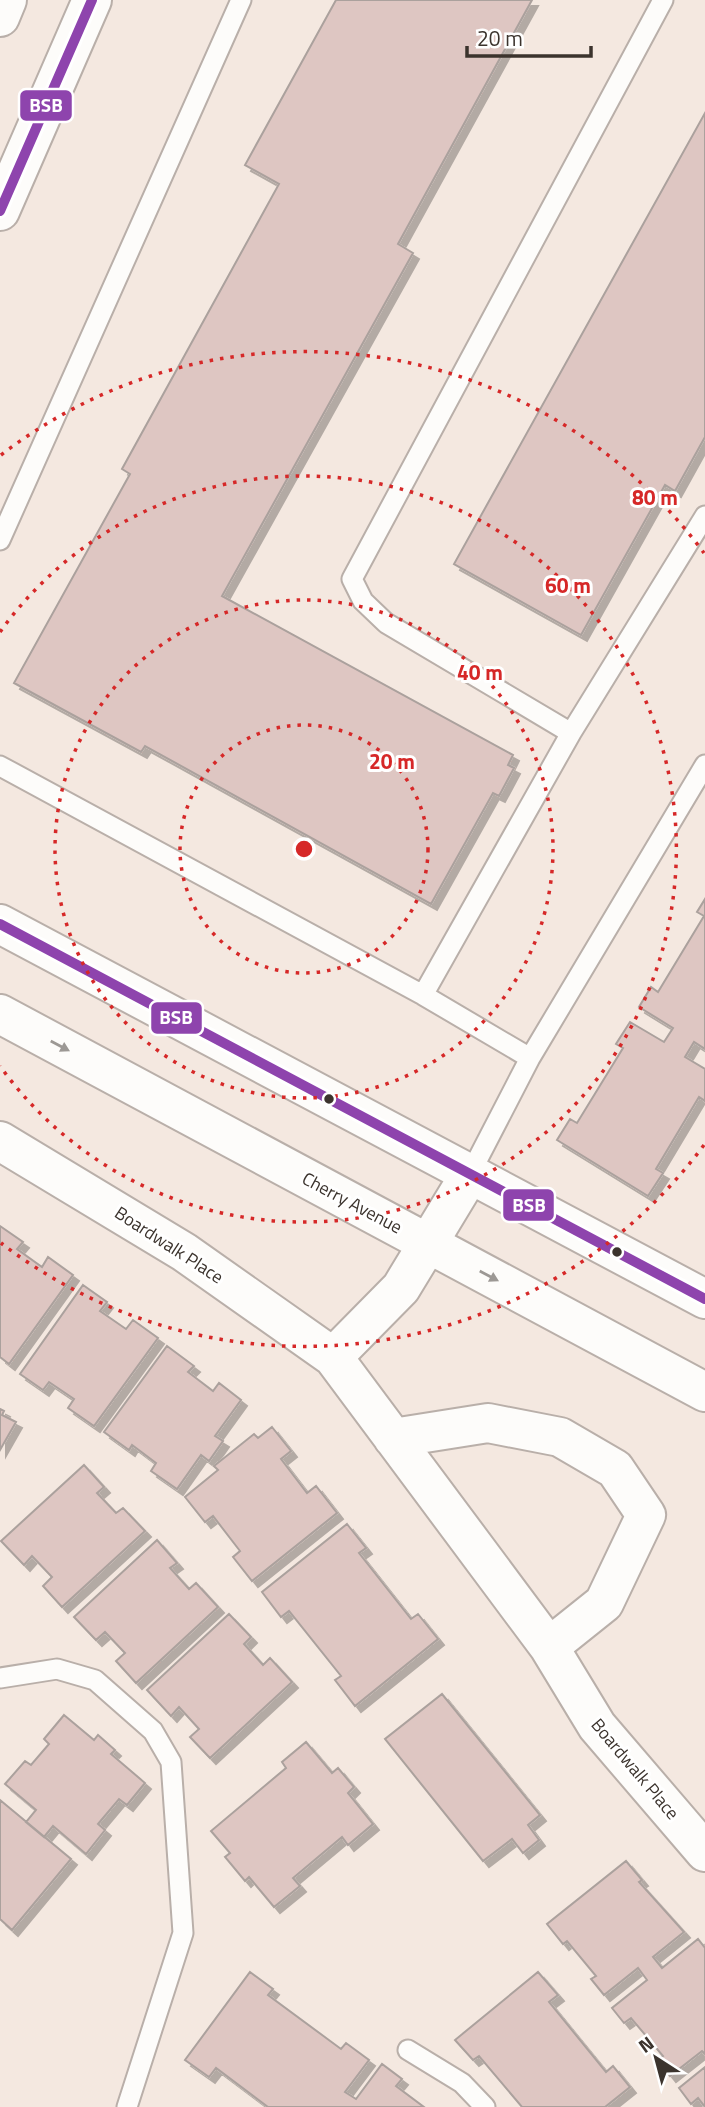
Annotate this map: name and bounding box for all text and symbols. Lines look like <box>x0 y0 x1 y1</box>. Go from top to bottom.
scale bar <box>467 14 591 58</box>
text: 20 m <box>477 22 523 54</box>
line badge: BSB <box>19 89 73 122</box>
text: BSB <box>29 90 63 119</box>
text: 80 m <box>632 481 678 513</box>
text: 60 m <box>545 569 591 601</box>
text: 40 m <box>457 656 503 688</box>
text: 20 m <box>369 745 415 777</box>
centre of rings <box>292 837 316 861</box>
line badge: BSB <box>150 1001 203 1035</box>
text: BSB <box>159 1002 193 1031</box>
one-way arrow <box>50 1040 70 1052</box>
unlabelled marker <box>322 1092 336 1106</box>
street label: Cherry Avenue <box>297 1165 407 1240</box>
line badge: BSB <box>502 1188 555 1222</box>
text: BSB <box>512 1190 546 1219</box>
street label: Boardwalk Place <box>109 1199 229 1290</box>
unlabelled marker <box>610 1245 624 1259</box>
one-way arrow <box>479 1270 499 1282</box>
street label: Boardwalk Place <box>585 1712 686 1825</box>
north arrow <box>621 2023 691 2093</box>
text: N <box>632 2028 660 2059</box>

